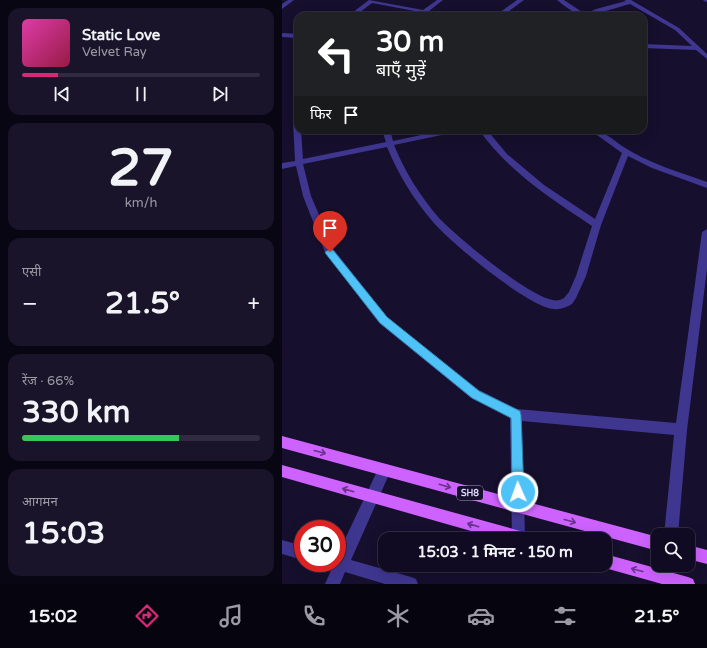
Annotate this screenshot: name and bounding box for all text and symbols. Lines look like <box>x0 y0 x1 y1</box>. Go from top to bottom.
text: 30 m <box>376 25 444 59</box>
text: Static Love <box>82 26 160 44</box>
icon: left <box>310 28 362 80</box>
text: Velvet Ray <box>82 44 147 60</box>
text: बाएँ मुड़ें <box>376 59 426 81</box>
icon: previous <box>51 83 73 105</box>
icon: pause <box>130 83 152 105</box>
icon: next <box>209 83 231 105</box>
icon: arrive <box>340 104 362 126</box>
text: फिर <box>310 105 332 123</box>
text: 27 <box>108 137 174 200</box>
text: km/h <box>125 195 157 211</box>
pin <box>313 211 347 252</box>
icon: arrive <box>319 217 341 239</box>
text: एसी <box>22 264 41 280</box>
text: 21.5° <box>105 285 180 322</box>
text: − <box>22 291 38 317</box>
text: + <box>248 291 260 317</box>
text: रेंज · 66% <box>22 373 74 389</box>
text: 330 km <box>22 394 130 431</box>
one-way arrow <box>313 449 326 456</box>
position arrow <box>497 471 539 513</box>
one-way arrow <box>438 483 451 490</box>
one-way arrow <box>341 486 354 493</box>
road number: SH8 <box>457 486 483 500</box>
text: आगमन <box>22 494 58 510</box>
text: 15:03 <box>22 515 105 552</box>
one-way arrow <box>564 517 577 525</box>
speed limit sign: 30 <box>294 520 346 572</box>
one-way arrow <box>467 521 480 528</box>
map controls <box>651 528 695 572</box>
button: search <box>651 528 695 572</box>
text: 15:03 · 1 मिनट · 150 m <box>417 543 573 561</box>
one-way arrow <box>631 566 644 573</box>
icon: directions <box>133 602 161 630</box>
icon: music <box>217 602 245 630</box>
icon: phone <box>300 602 328 630</box>
icon: climate <box>384 602 412 630</box>
icon: car <box>467 602 495 630</box>
icon: filters <box>551 602 579 630</box>
text: 15:02 <box>28 605 78 627</box>
text: 21.5° <box>634 605 679 627</box>

